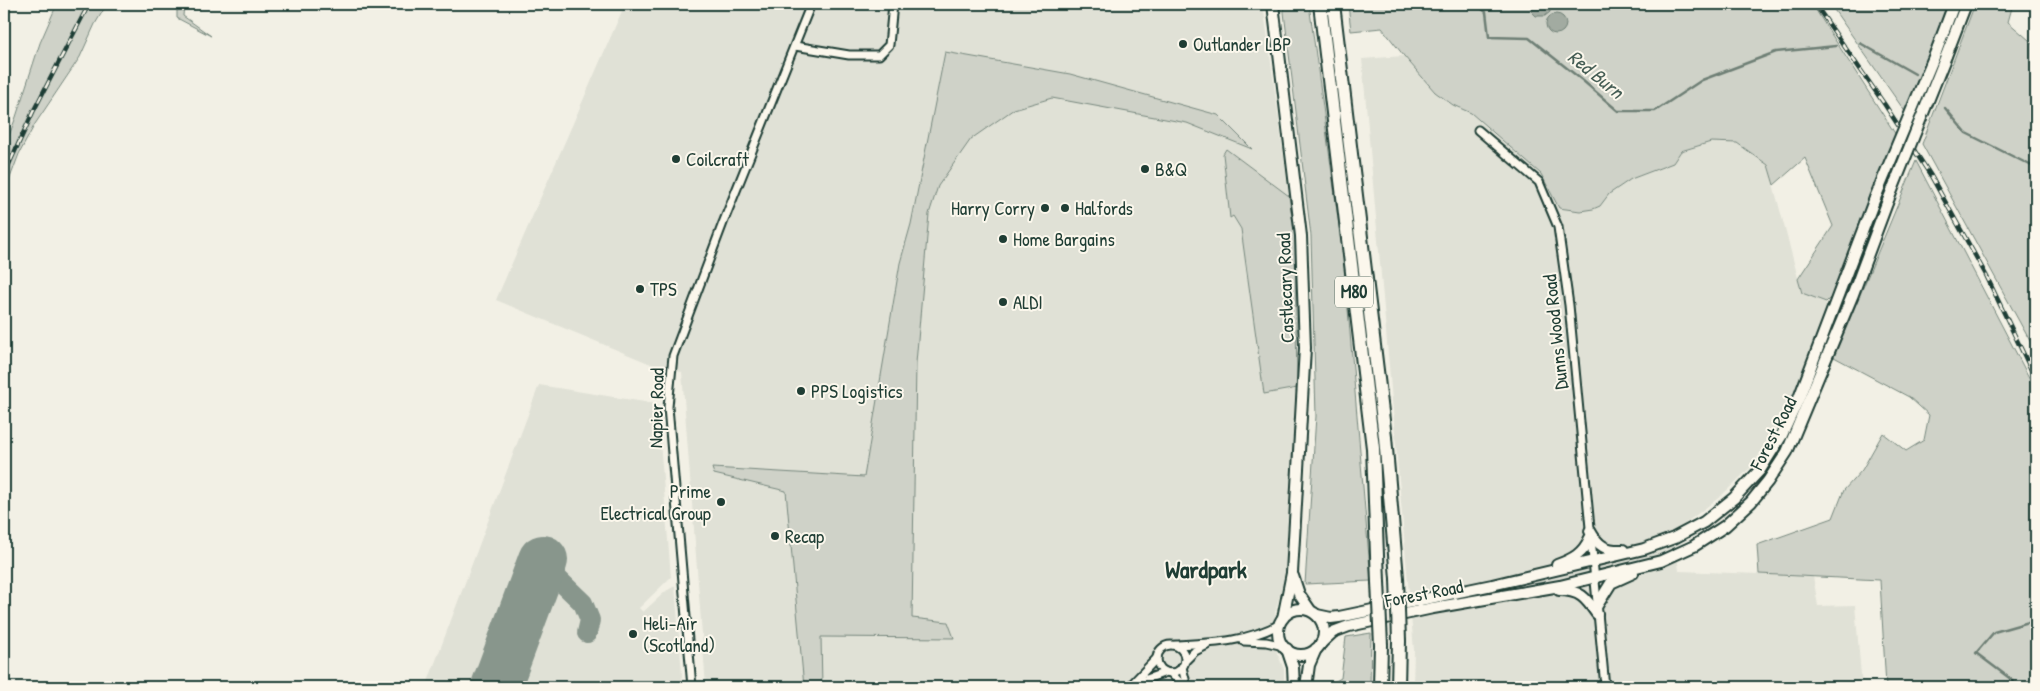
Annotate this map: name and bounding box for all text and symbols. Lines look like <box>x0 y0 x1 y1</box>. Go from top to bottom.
place label: Outlander LBP <box>1193 31 1291 57</box>
marker: Outlander LBP <box>1177 38 1189 50</box>
water label: Red Burn <box>1563 43 1631 106</box>
place label: Coilcraft <box>686 146 749 172</box>
marker: Coilcraft <box>670 153 682 165</box>
place label: B&Q <box>1155 156 1187 182</box>
marker: B&Q <box>1139 163 1151 175</box>
place label: Harry Corry <box>951 195 1035 221</box>
place label: Halfords <box>1075 195 1133 221</box>
marker: Harry Corry <box>1039 202 1051 214</box>
marker: Halfords <box>1059 202 1071 214</box>
place label: Home Bargains <box>1013 226 1115 252</box>
street label: Castlecary Road <box>1270 232 1300 343</box>
marker: Home Bargains <box>997 233 1009 245</box>
street label: Dunns Wood Road <box>1536 273 1574 391</box>
place label: TPS <box>650 276 677 302</box>
road number: M80 <box>1335 276 1373 308</box>
marker: TPS <box>634 283 646 295</box>
place label: ALDI <box>1013 289 1043 315</box>
marker: ALDI <box>997 296 1009 308</box>
street label: Napier Road <box>642 367 670 448</box>
place label: PPS Logistics <box>811 378 903 404</box>
marker: PPS Logistics <box>795 385 807 397</box>
street label: Forest Road <box>1743 391 1803 475</box>
place label: Prime Electrical Group <box>600 478 711 526</box>
marker: Prime Electrical Group <box>715 496 727 508</box>
place label: Recap <box>785 523 824 549</box>
marker: Recap <box>769 530 781 542</box>
district label: Wardpark <box>1165 553 1247 586</box>
street label: Forest Road <box>1382 573 1466 613</box>
place label: Heli-Air (Scotland) <box>643 610 715 658</box>
marker: Heli-Air (Scotland) <box>627 628 639 640</box>

